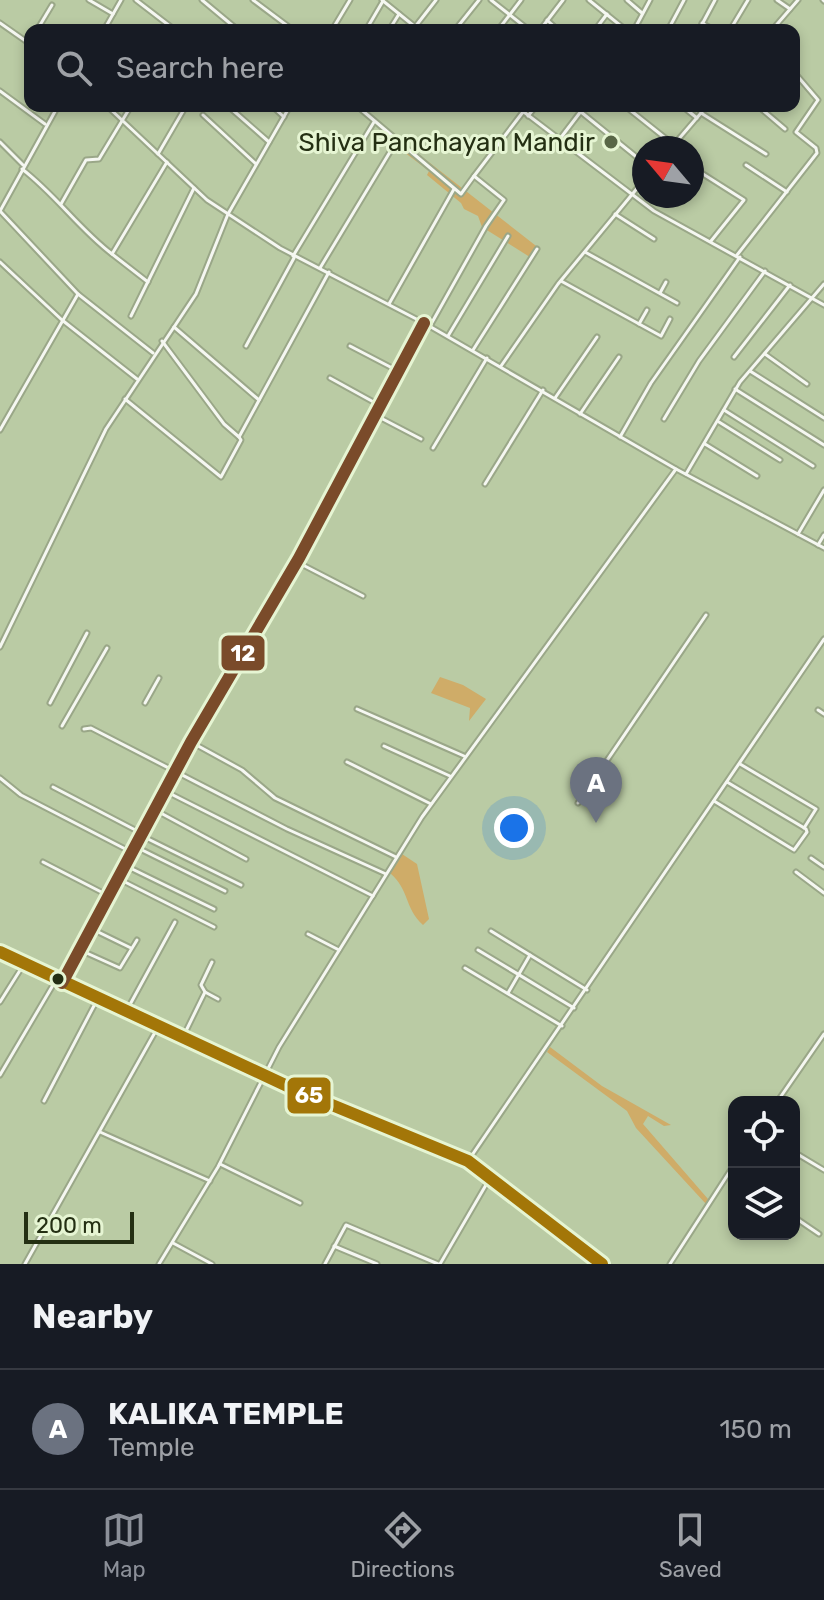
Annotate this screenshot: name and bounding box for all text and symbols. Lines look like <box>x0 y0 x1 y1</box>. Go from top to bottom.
search box <box>24 24 800 112</box>
icon: search <box>52 46 96 90</box>
text: Search here <box>116 50 284 86</box>
place label: Shiva Panchayan Mandir <box>299 127 595 158</box>
marker: Shiva Panchayan Mandir <box>602 133 620 151</box>
north arrow <box>632 136 704 208</box>
line badge: 12 <box>220 634 266 672</box>
text: 12 <box>230 640 256 667</box>
pin: A <box>570 757 622 823</box>
your location <box>494 808 534 848</box>
unlabelled marker <box>50 971 66 987</box>
line badge: 65 <box>286 1076 332 1115</box>
text: 65 <box>295 1082 323 1109</box>
map controls <box>728 1096 800 1240</box>
button: locate <box>728 1096 800 1168</box>
button: layers <box>728 1168 800 1240</box>
scale bar <box>24 1208 134 1244</box>
text: 200 m <box>36 1212 102 1239</box>
text: Nearby <box>32 1296 153 1337</box>
text: KALIKA TEMPLE <box>108 1396 344 1432</box>
text: A <box>49 1414 67 1445</box>
text: 150 m <box>719 1414 792 1445</box>
text: Temple <box>108 1432 195 1463</box>
tab: Map <box>102 1508 146 1583</box>
tab: Directions <box>350 1508 455 1583</box>
tab: Saved <box>659 1508 722 1583</box>

